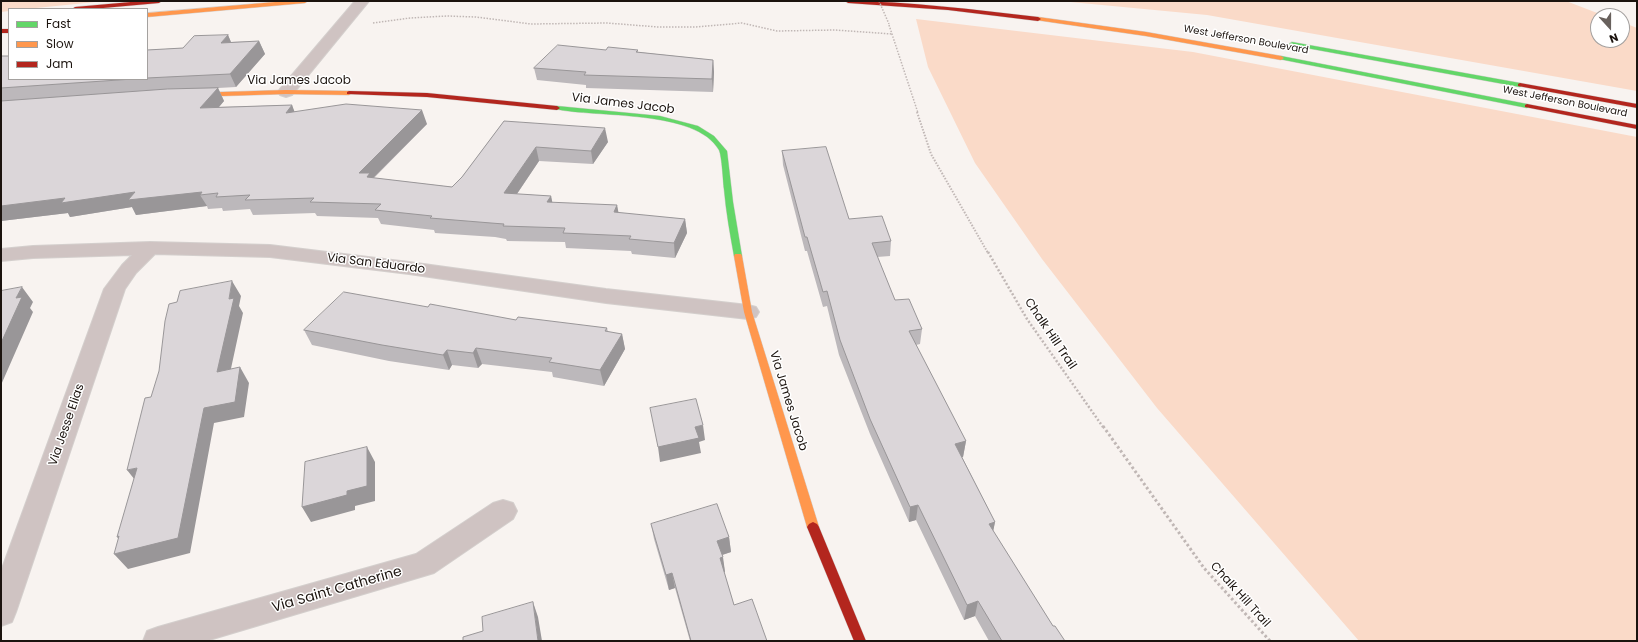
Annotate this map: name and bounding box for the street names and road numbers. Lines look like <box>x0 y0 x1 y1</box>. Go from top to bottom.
street label: West Jefferson Boulevard <box>1183 23 1309 57</box>
street label: Via James Jacob <box>247 74 351 88</box>
street label: West Jefferson Boulevard <box>1502 84 1628 120</box>
street label: Via James Jacob <box>571 91 675 117</box>
street label: Via San Eduardo <box>326 251 426 277</box>
street label: Chalk Hill Trail <box>1021 296 1079 372</box>
street label: Via James Jacob <box>766 349 810 453</box>
street label: Via Jesse Elias <box>46 382 88 468</box>
street label: Chalk Hill Trail <box>1207 559 1273 631</box>
street label: Via Saint Catherine <box>270 563 404 617</box>

